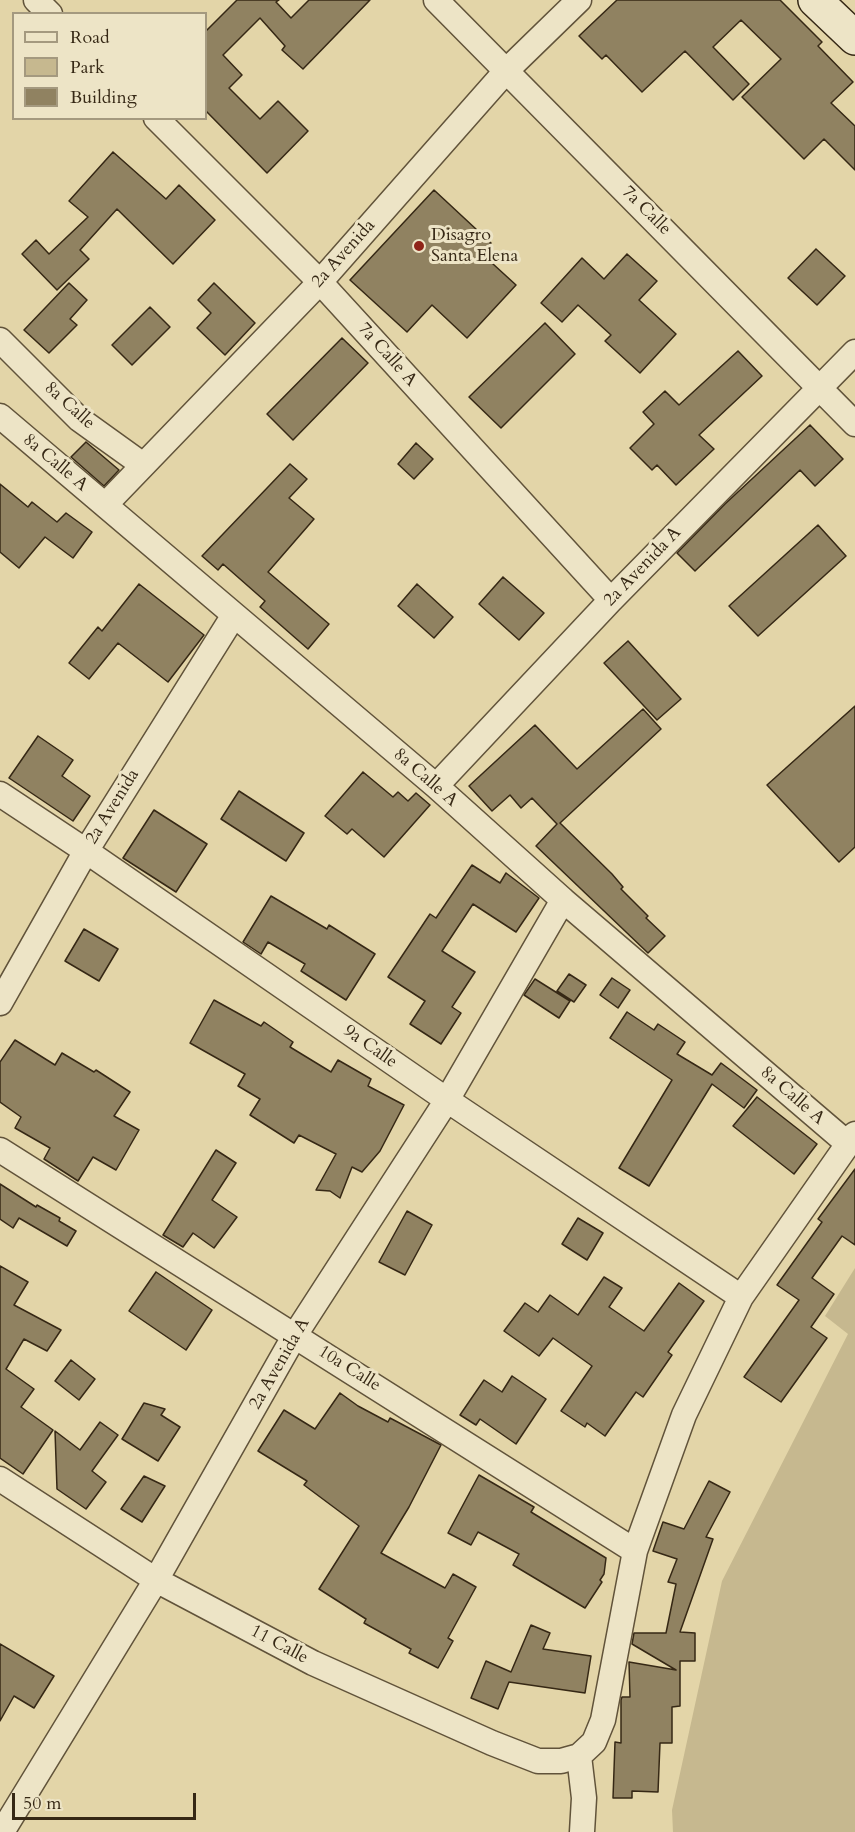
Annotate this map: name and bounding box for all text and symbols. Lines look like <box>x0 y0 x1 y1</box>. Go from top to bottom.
legend <box>12 12 207 120</box>
text: Road <box>70 25 110 50</box>
text: Park <box>70 55 105 80</box>
text: Building <box>70 85 137 110</box>
street label: 7a Calle <box>617 182 675 240</box>
street label: 2a Avenida <box>308 215 380 293</box>
place label: Disagro Santa Elena <box>431 225 518 268</box>
marker: Disagro Santa Elena <box>412 239 426 253</box>
street label: 7a Calle A <box>353 319 421 391</box>
street label: 8a Calle <box>39 378 99 434</box>
street label: 8a Calle A <box>18 430 92 496</box>
street label: 2a Avenida A <box>600 523 686 611</box>
street label: 8a Calle A <box>388 744 462 812</box>
street label: 2a Avenida <box>81 765 145 849</box>
street label: 9a Calle <box>339 1021 401 1073</box>
street label: 8a Calle A <box>755 1062 829 1130</box>
street label: 2a Avenida A <box>245 1314 315 1414</box>
street label: 10a Calle <box>314 1341 384 1397</box>
street label: 11 Calle <box>246 1621 312 1669</box>
scale bar <box>15 1781 200 1819</box>
text: 50 m <box>23 1791 62 1816</box>

